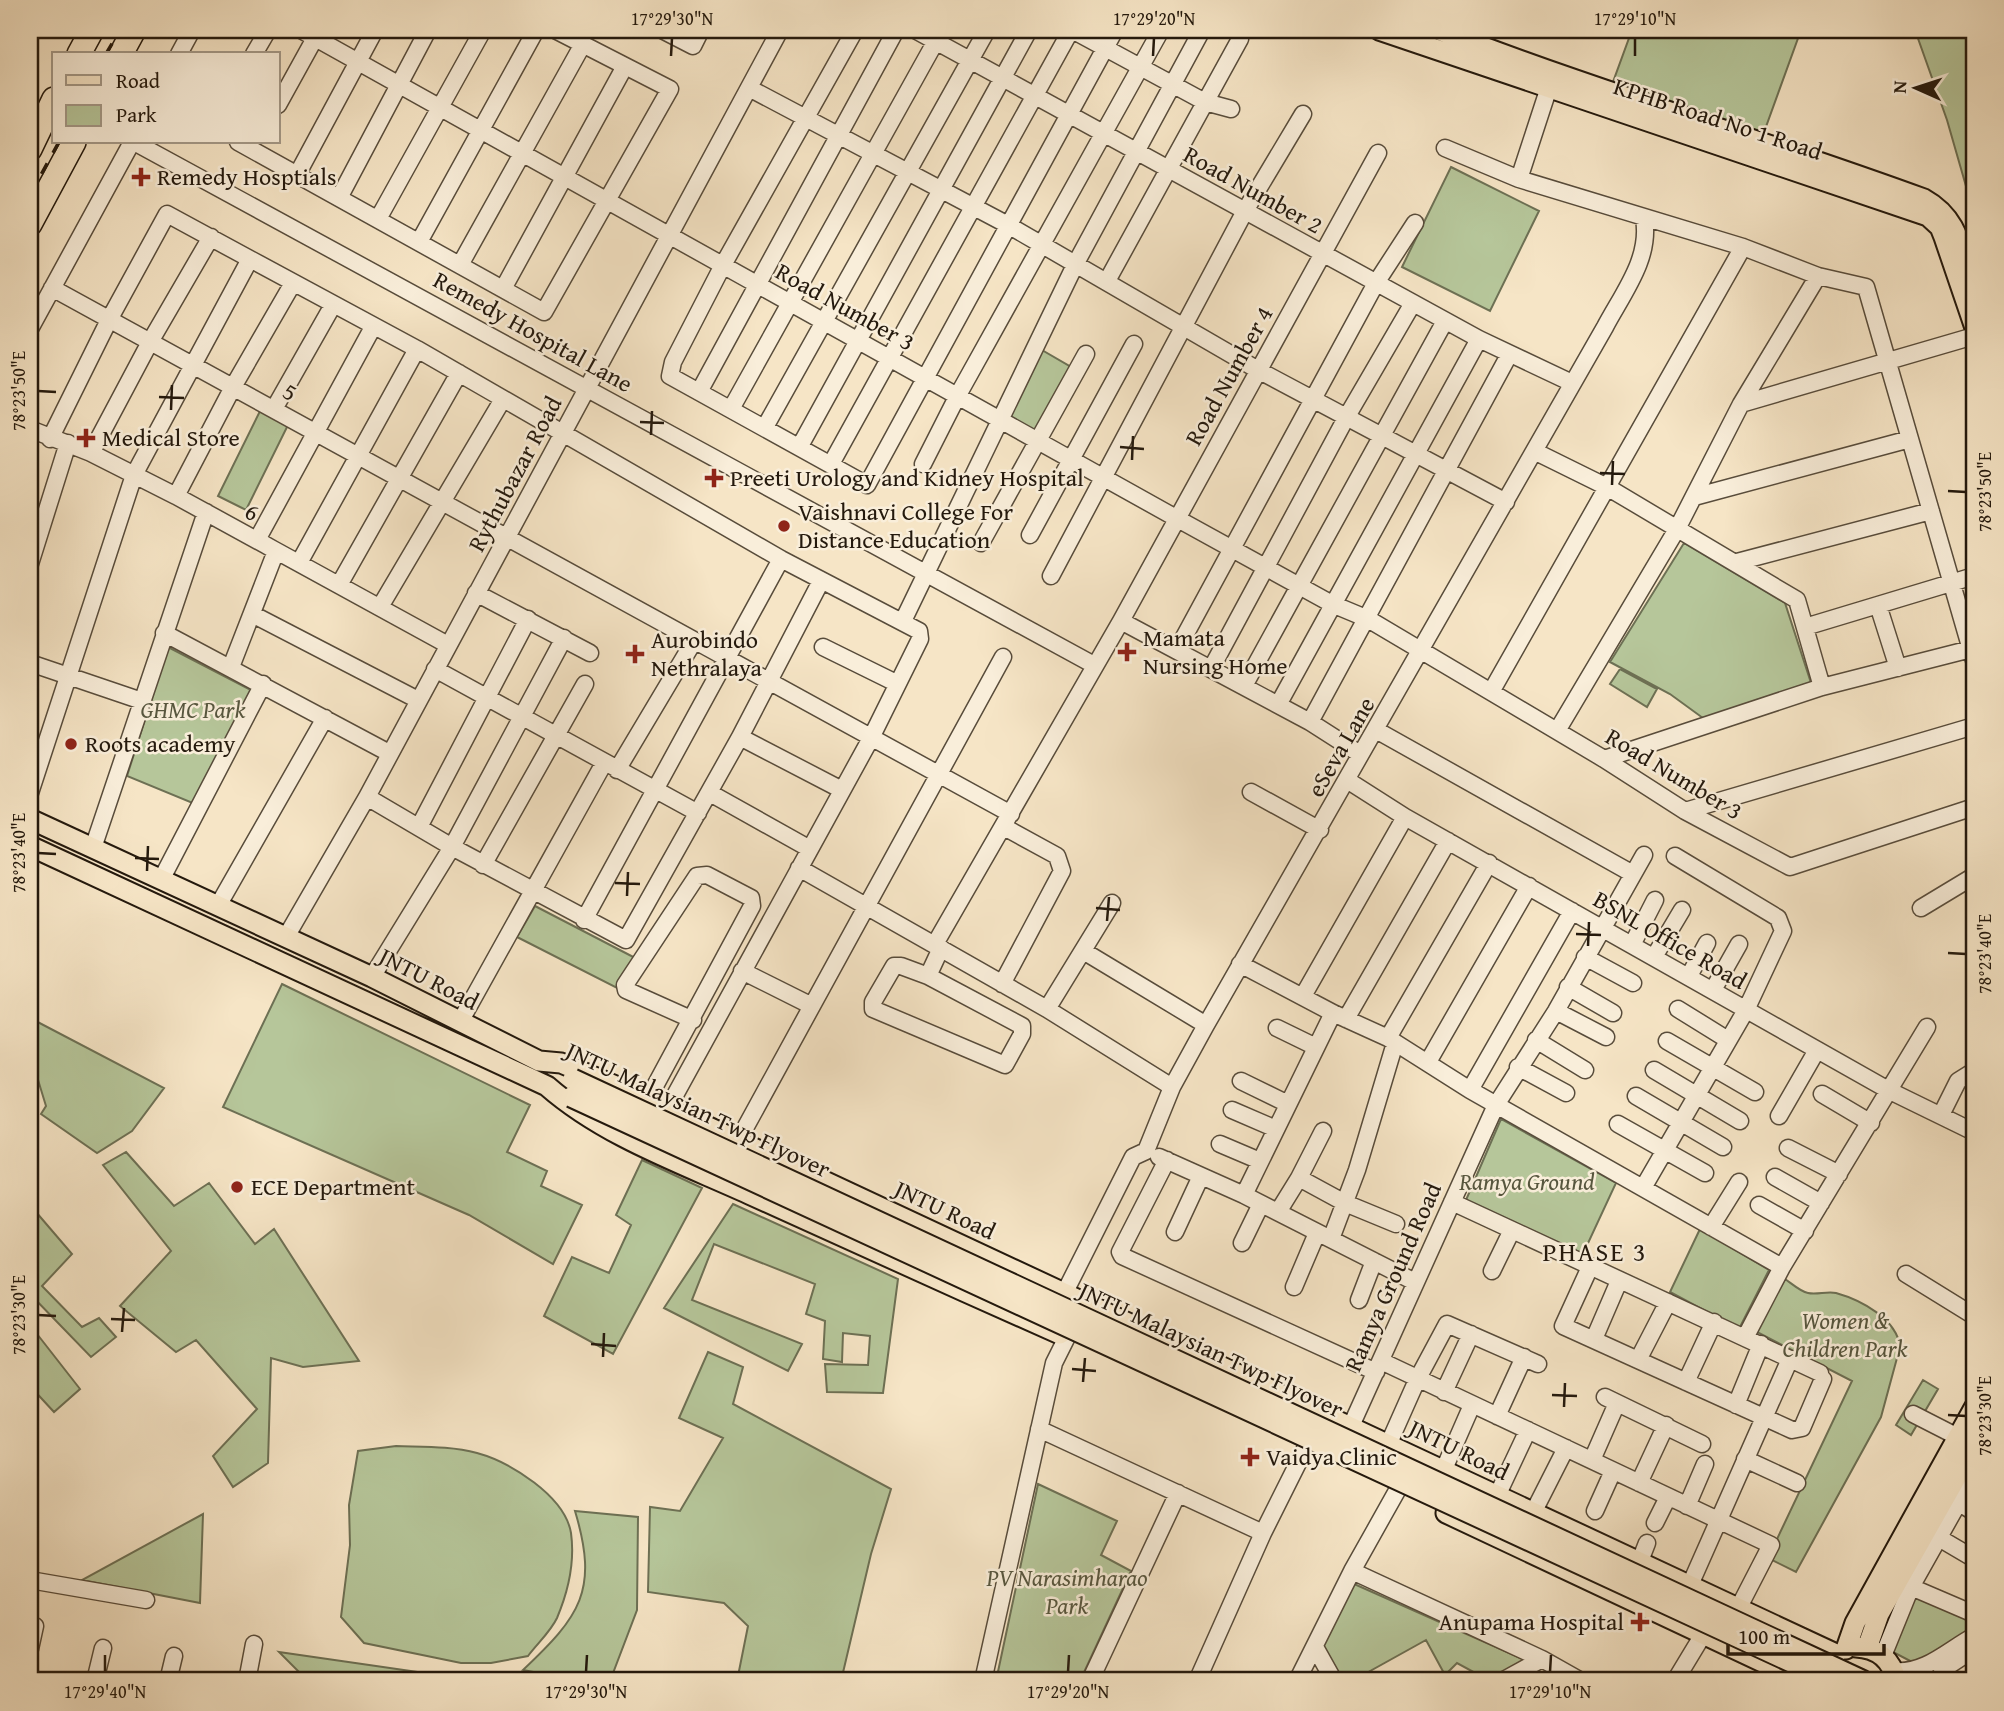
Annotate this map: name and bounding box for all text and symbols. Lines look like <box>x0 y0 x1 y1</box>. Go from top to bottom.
text: 17°29'30"N <box>631 5 714 32</box>
text: 17°29'20"N <box>1113 5 1196 32</box>
text: 17°29'10"N <box>1594 5 1677 32</box>
legend <box>52 52 280 144</box>
north arrow <box>1882 52 1952 122</box>
text: Road <box>116 65 161 96</box>
street label: KPHB Road No 1 Road <box>1609 68 1827 169</box>
text: N <box>1885 80 1913 94</box>
text: Park <box>116 99 157 130</box>
street label: Road Number 2 <box>1177 137 1329 242</box>
place label: Remedy Hosptials <box>157 159 336 194</box>
marker: Remedy Hosptials <box>131 167 151 187</box>
street label: Road Number 3 <box>769 254 921 359</box>
street label: Remedy Hospital Lane <box>427 262 639 401</box>
street label: Road Number 4 <box>1176 300 1281 452</box>
text: 78°23'50"E <box>5 351 32 431</box>
street label: 5 <box>276 374 304 410</box>
street label: Rythubazar Road <box>459 390 570 558</box>
place label: Medical Store <box>102 420 240 455</box>
marker: Medical Store <box>76 428 96 448</box>
text: 78°23'50"E <box>1971 452 1998 532</box>
place label: Preeti Urology and Kidney Hospital <box>730 460 1084 495</box>
marker: Preeti Urology and Kidney Hospital <box>704 468 724 488</box>
street label: 6 <box>239 493 266 530</box>
place label: Vaishnavi College For Distance Education <box>798 494 1013 557</box>
marker: Vaishnavi College For Distance Education <box>776 518 792 534</box>
place label: Mamata Nursing Home <box>1143 620 1288 683</box>
place label: Aurobindo Nethralaya <box>651 622 763 685</box>
marker: Mamata Nursing Home <box>1117 642 1137 662</box>
marker: Aurobindo Nethralaya <box>625 644 645 664</box>
street label: eSeva Lane <box>1298 690 1383 803</box>
park label: GHMC Park <box>141 692 245 727</box>
street label: Road Number 3 <box>1599 719 1749 828</box>
place label: Roots academy <box>85 726 236 761</box>
marker: Roots academy <box>63 736 79 752</box>
text: 78°23'40"E <box>5 813 32 893</box>
street label: BSNL Office Road <box>1587 881 1754 998</box>
text: 78°23'40"E <box>1971 914 1998 994</box>
street label: JNTU Road <box>370 937 485 1019</box>
street label: JNTU Malaysian Twp Flyover <box>558 1032 836 1186</box>
park label: Ramya Ground <box>1458 1164 1595 1199</box>
place label: ECE Department <box>251 1169 415 1204</box>
street label: JNTU Road <box>886 1170 1002 1248</box>
street label: Ramya Ground Road <box>1335 1176 1450 1377</box>
marker: ECE Department <box>229 1179 245 1195</box>
district label: PHASE 3 <box>1542 1232 1648 1271</box>
street label: JNTU Malaysian Twp Flyover <box>1071 1272 1349 1426</box>
text: 78°23'30"E <box>5 1275 32 1355</box>
park label: Women & Children Park <box>1782 1303 1908 1366</box>
text: 78°23'30"E <box>1971 1376 1998 1456</box>
street label: JNTU Road <box>1400 1409 1516 1489</box>
place label: Vaidya Clinic <box>1266 1439 1397 1474</box>
marker: Vaidya Clinic <box>1240 1447 1260 1467</box>
park label: PV Narasimharao Park <box>985 1560 1148 1623</box>
place label: Anupama Hospital <box>1439 1604 1624 1639</box>
marker: Anupama Hospital <box>1630 1612 1650 1632</box>
scale bar <box>1728 1613 1883 1657</box>
text: 100 m <box>1738 1621 1790 1652</box>
text: 17°29'40"N <box>64 1678 147 1705</box>
text: 17°29'30"N <box>545 1678 628 1705</box>
text: 17°29'20"N <box>1027 1678 1110 1705</box>
text: 17°29'10"N <box>1509 1678 1592 1705</box>

